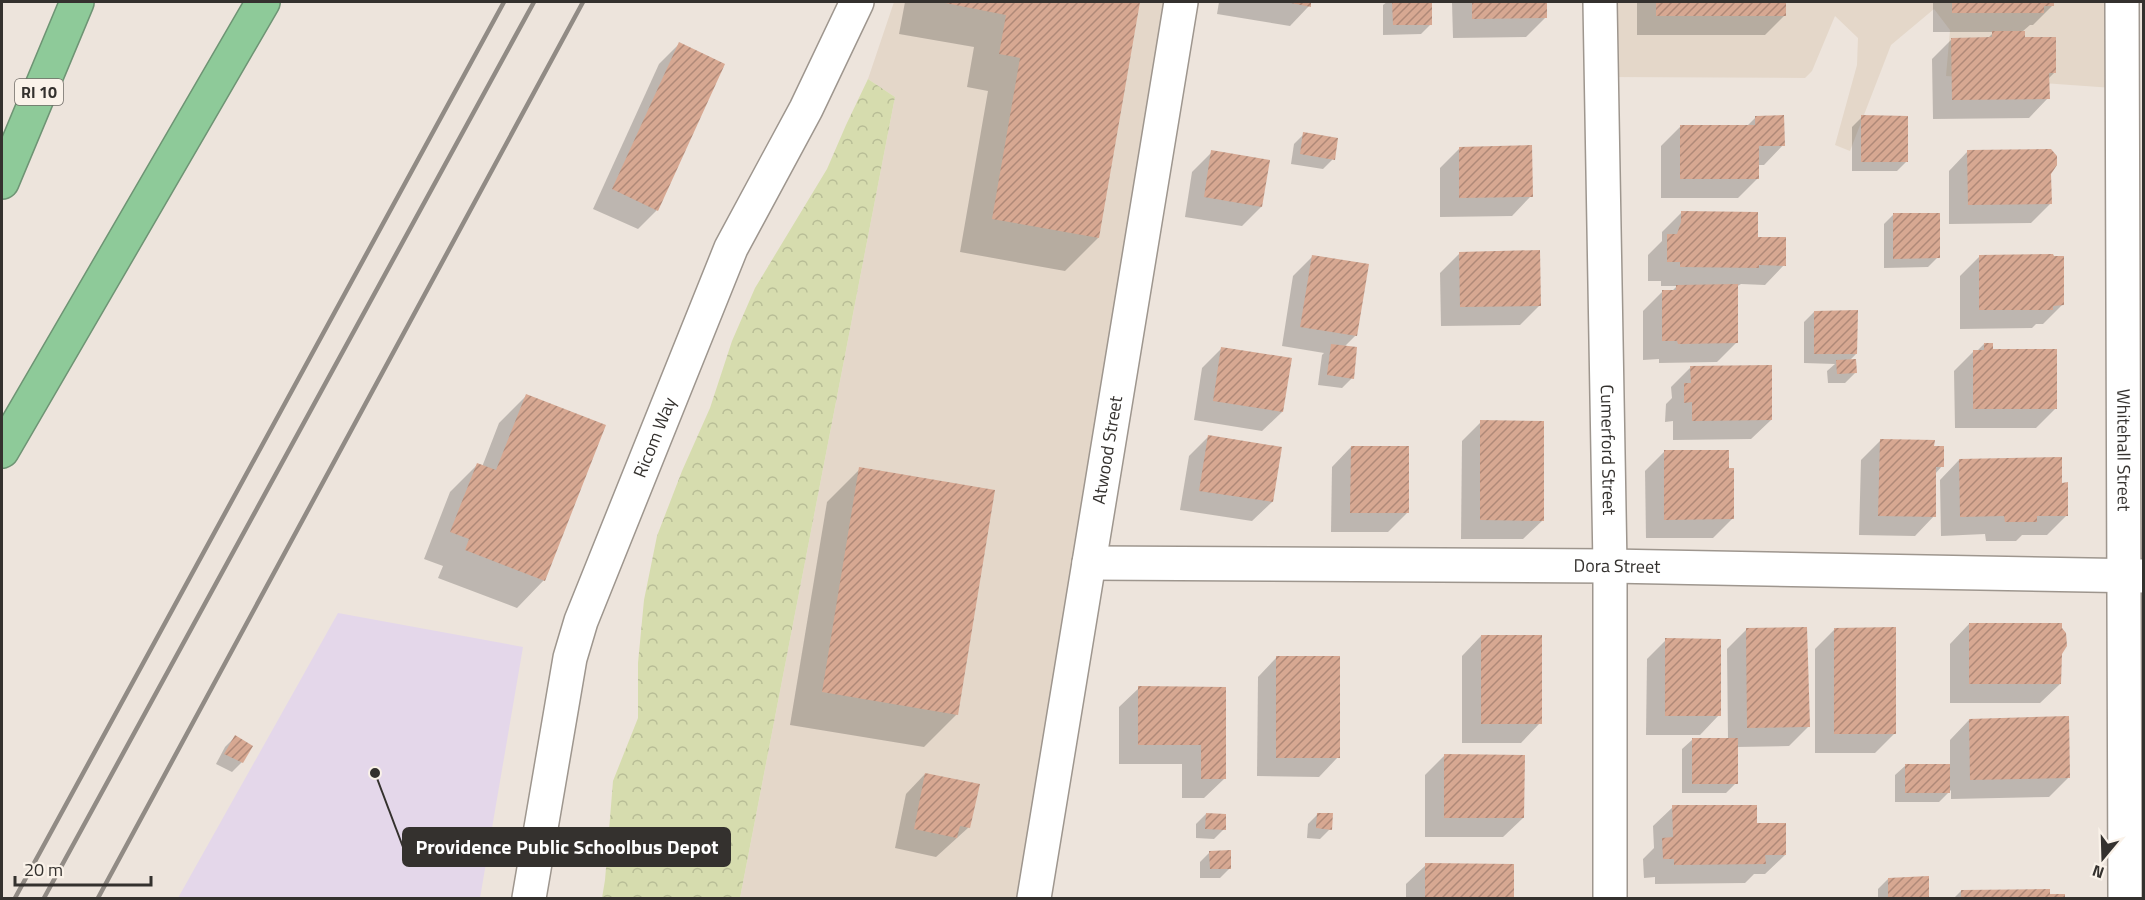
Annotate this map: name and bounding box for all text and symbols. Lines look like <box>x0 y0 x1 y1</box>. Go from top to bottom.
road number: RI 10 <box>15 79 63 105</box>
street label: Cumerford Street <box>1594 384 1623 516</box>
street label: Whitehall Street <box>2110 389 2138 512</box>
street label: Ricom Way <box>626 393 683 481</box>
street label: Atwood Street <box>1085 393 1129 506</box>
street label: Dora Street <box>1573 552 1661 580</box>
callout: Providence Public Schoolbus Depot <box>403 828 730 866</box>
north arrow <box>2073 828 2133 888</box>
text: Providence Public Schoolbus Depot <box>415 831 719 862</box>
scale bar <box>15 849 152 887</box>
text: 20 m <box>24 856 63 883</box>
text: N <box>2089 859 2107 885</box>

